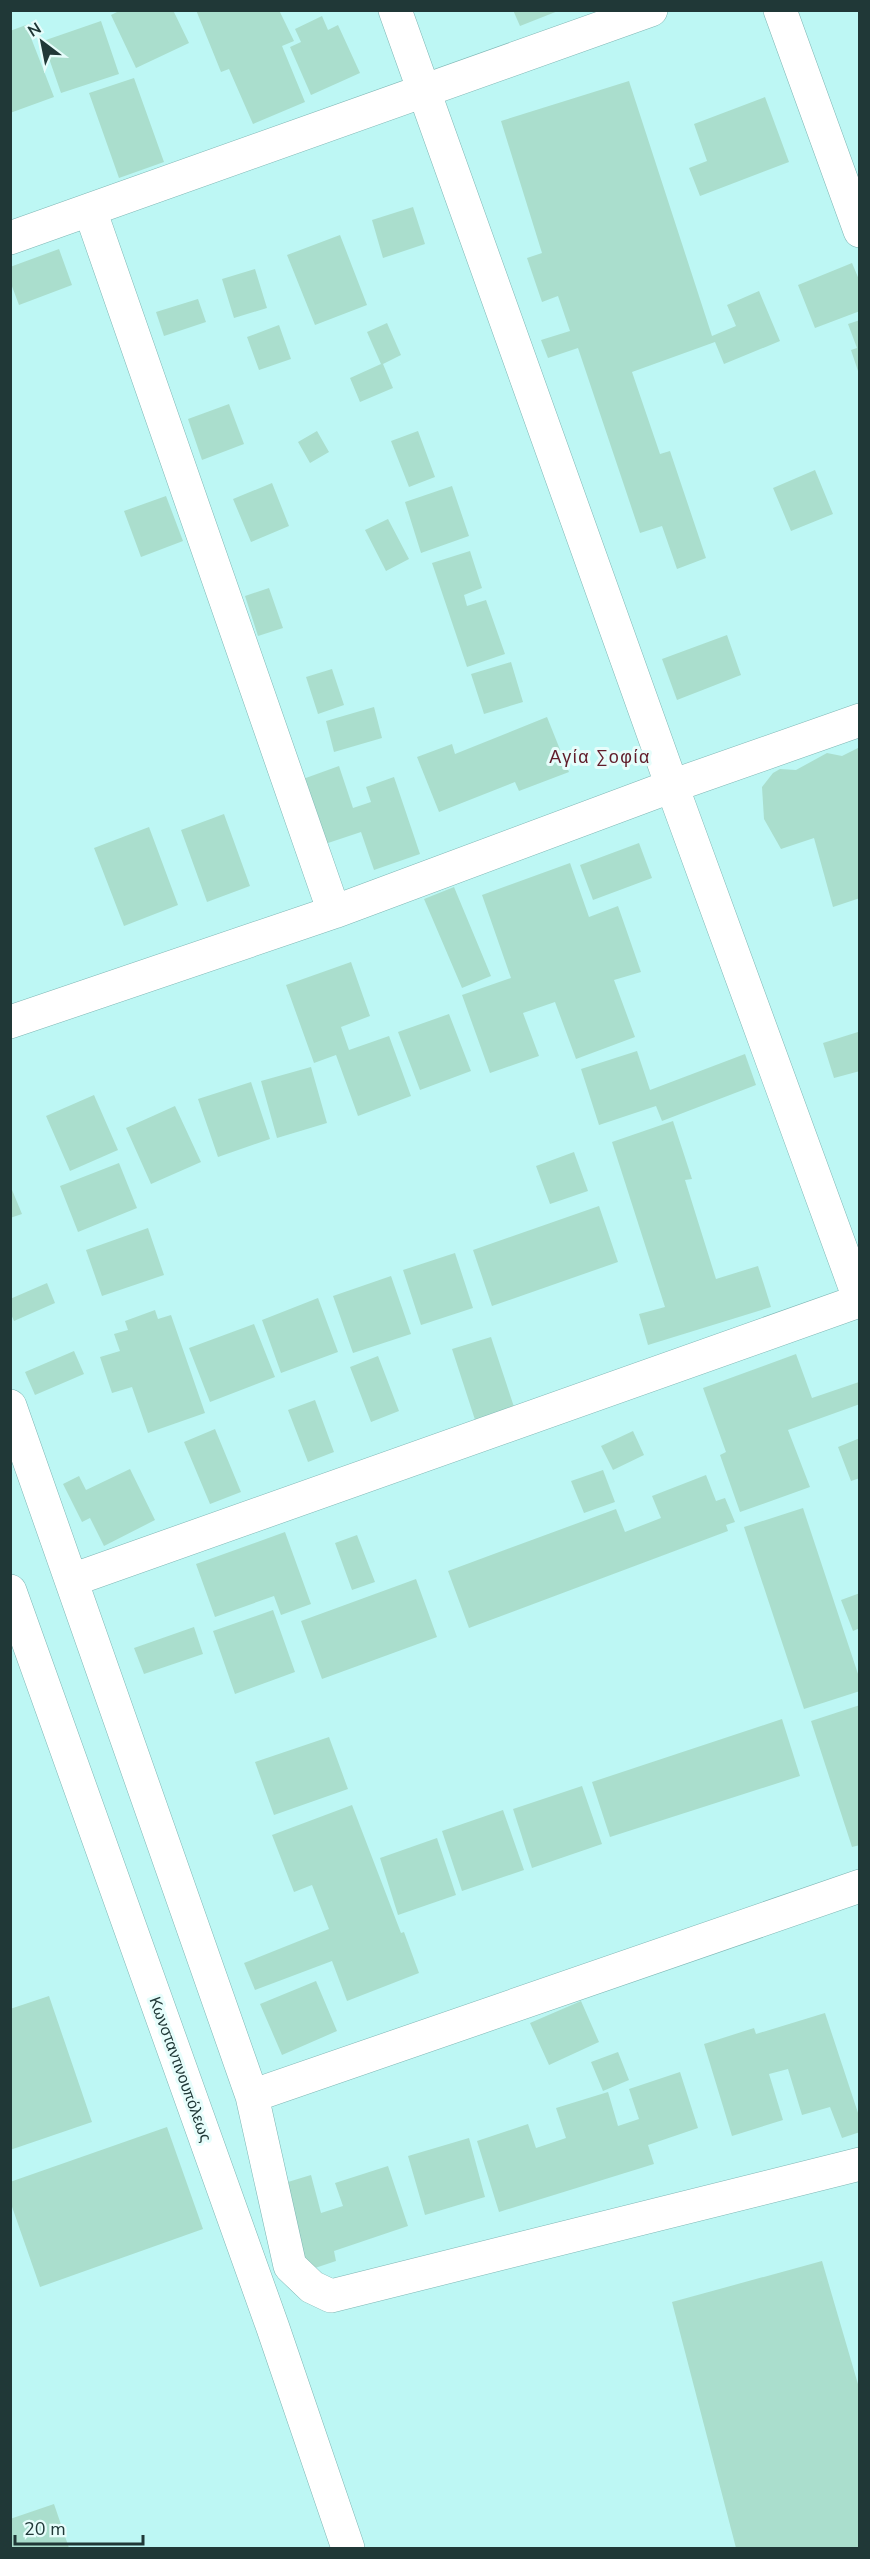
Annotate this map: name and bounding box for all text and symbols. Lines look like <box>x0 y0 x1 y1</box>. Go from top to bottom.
north arrow <box>12 12 72 72</box>
text: N <box>24 18 45 43</box>
district label: Αγία Σοφία <box>549 745 651 769</box>
street label: Κωνσταντινουπόλεως <box>144 1994 217 2145</box>
scale bar <box>15 2508 142 2546</box>
text: 20 m <box>24 2517 66 2541</box>

